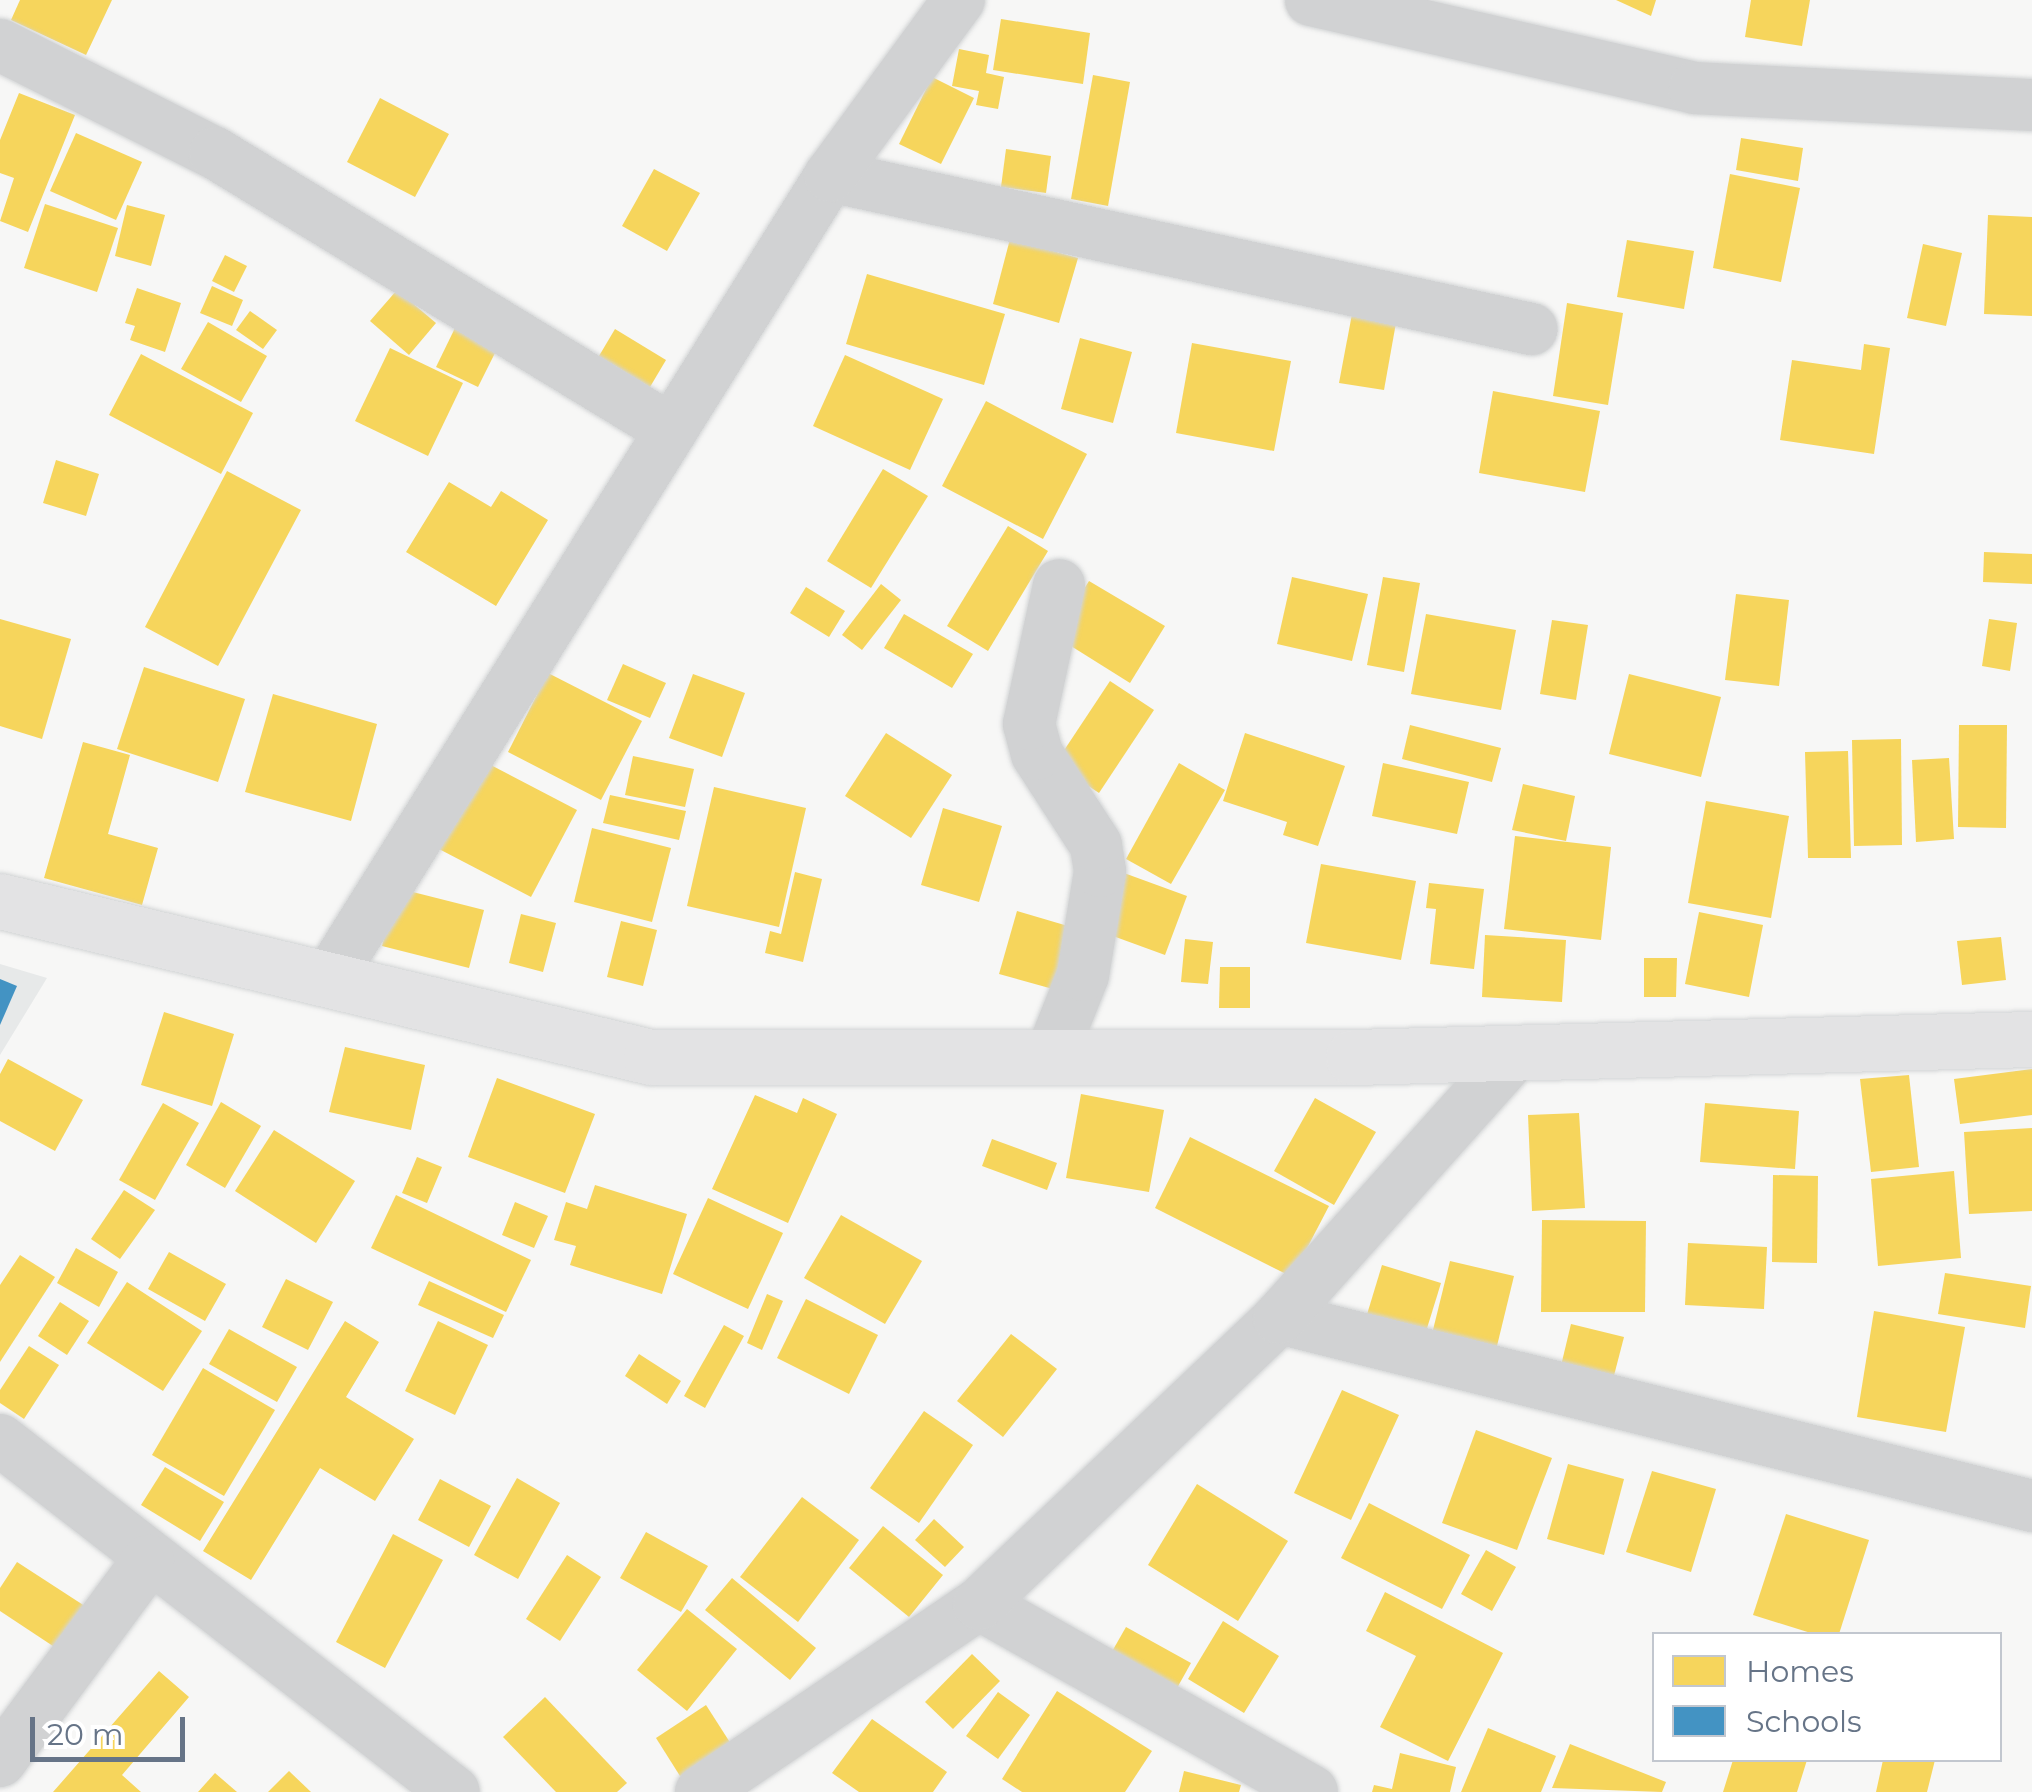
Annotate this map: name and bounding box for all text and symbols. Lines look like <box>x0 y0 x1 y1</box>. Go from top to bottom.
legend <box>1652 1632 2002 1762</box>
text: Homes <box>1746 1653 1854 1690</box>
scale bar <box>35 1697 190 1759</box>
text: Schools <box>1746 1703 1862 1740</box>
text: 20 m <box>47 1716 124 1753</box>

